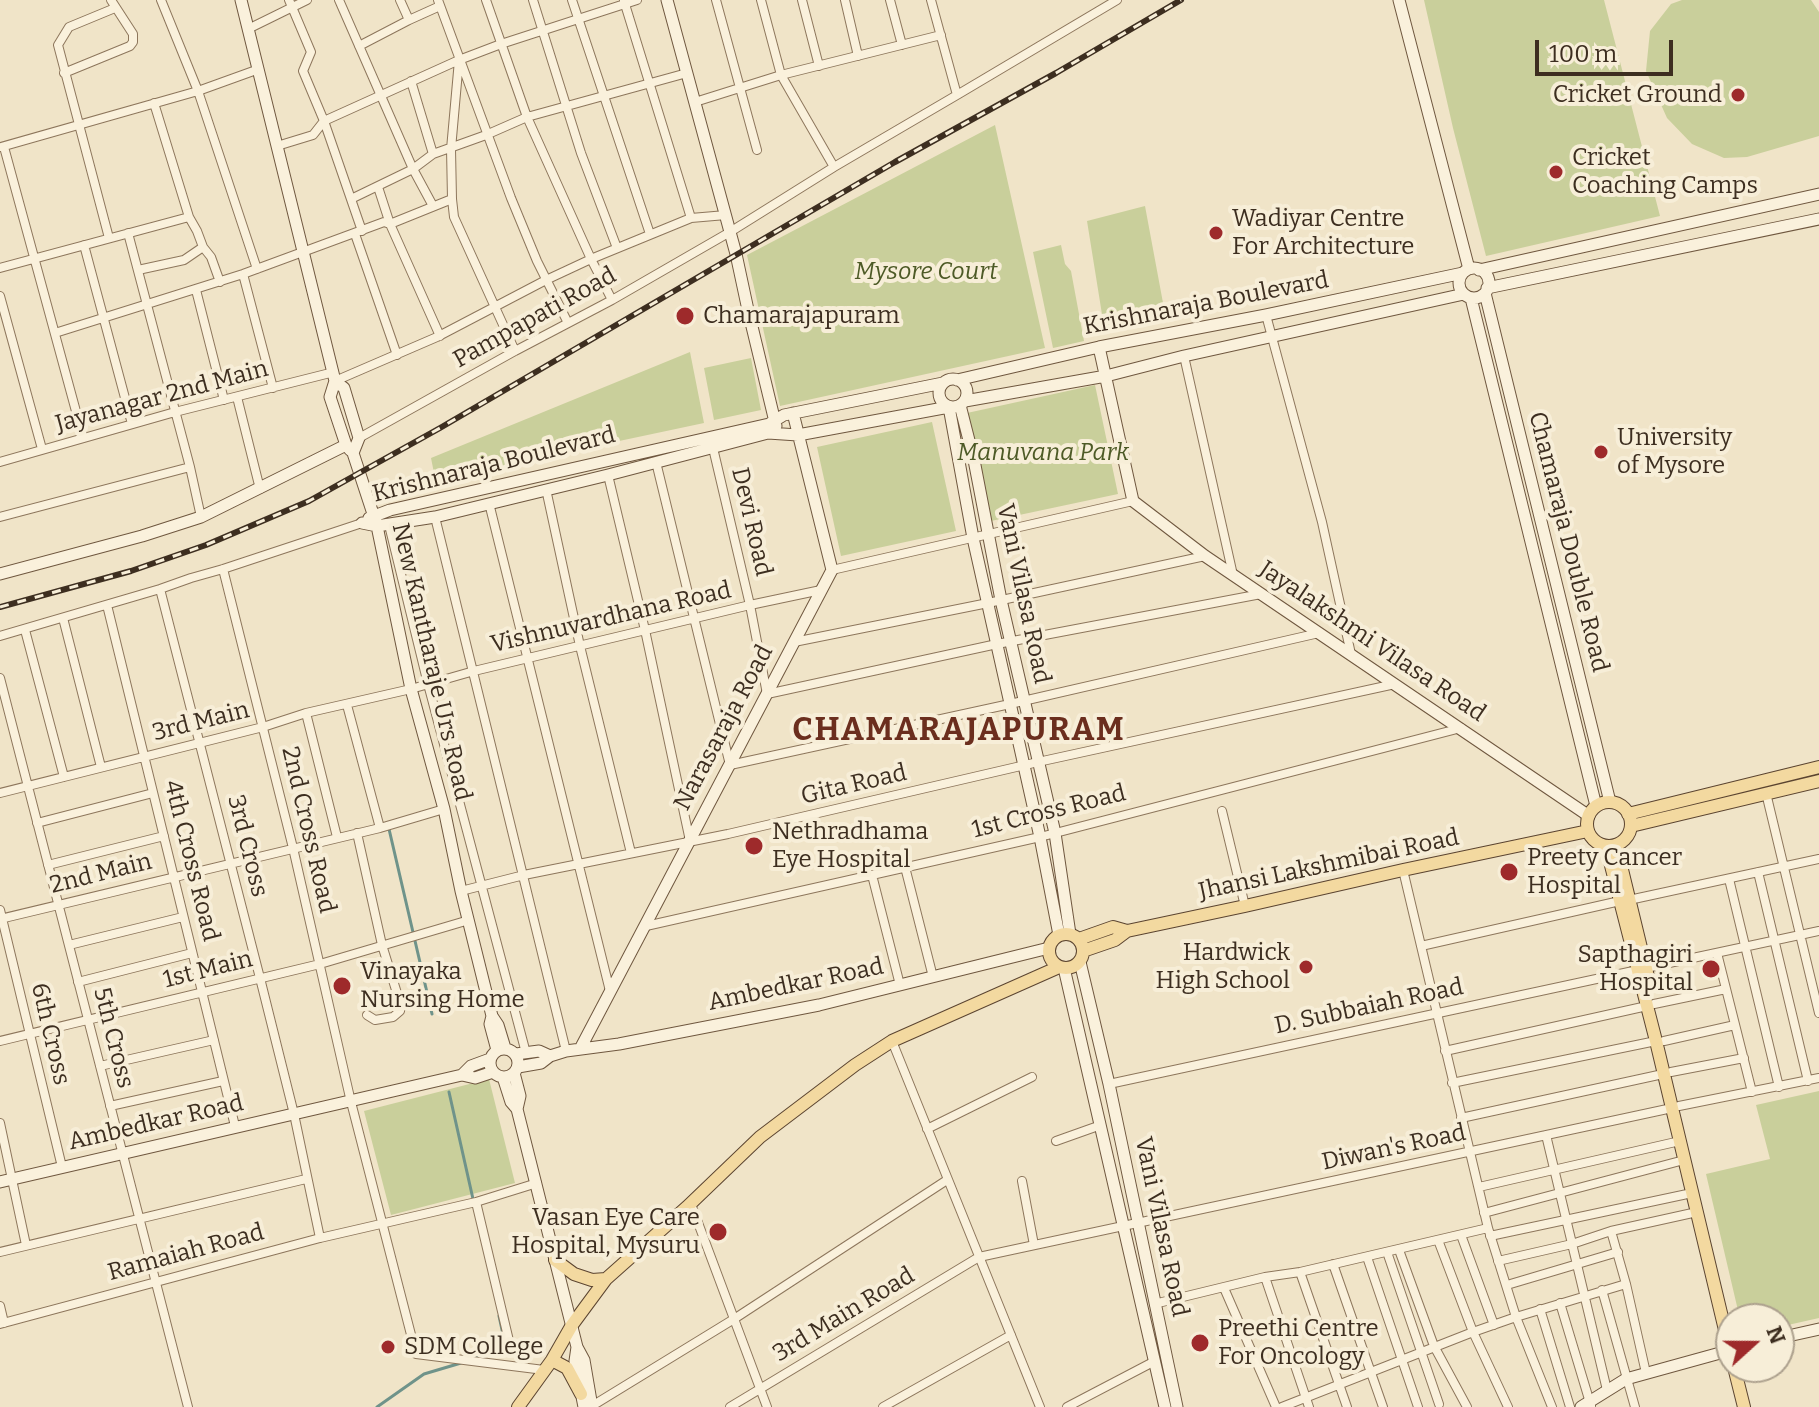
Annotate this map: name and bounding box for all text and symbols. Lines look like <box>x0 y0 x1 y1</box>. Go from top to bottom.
scale bar <box>1539 24 1677 74</box>
text: 100 m <box>1549 40 1617 68</box>
place label: Cricket Ground <box>1553 81 1722 109</box>
marker: Cricket Ground <box>1729 86 1747 104</box>
place label: Cricket Coaching Camps <box>1572 144 1758 200</box>
marker: Cricket Coaching Camps <box>1547 163 1565 181</box>
place label: Wadiyar Centre For Architecture <box>1232 205 1414 261</box>
marker: Wadiyar Centre For Architecture <box>1207 224 1225 242</box>
park label: Mysore Court <box>855 258 997 286</box>
street label: Pampapati Road <box>449 261 621 375</box>
street label: Krishnaraja Boulevard <box>1081 266 1331 342</box>
place label: Chamarajapuram <box>703 302 900 330</box>
marker: Chamarajapuram <box>674 305 696 327</box>
street label: Jayanagar 2nd Main <box>53 355 271 439</box>
street label: Chamaraja Double Road <box>1522 409 1614 675</box>
street label: Krishnaraja Boulevard <box>370 421 618 509</box>
place label: University of Mysore <box>1617 424 1732 480</box>
park label: Manuvana Park <box>957 439 1129 467</box>
marker: University of Mysore <box>1592 443 1610 461</box>
street label: Devi Road <box>725 465 777 579</box>
street label: Vani Vilasa Road <box>990 501 1056 687</box>
street label: New Kantharaje Urs Road <box>385 520 477 804</box>
street label: Jayalakshmi Vilasa Road <box>1253 555 1491 729</box>
street label: Vishnuvardhana Road <box>488 576 734 660</box>
street label: Narasaraja Road <box>668 640 780 816</box>
street label: 3rd Main <box>150 696 252 748</box>
district label: CHAMARAJAPURAM <box>792 712 1126 750</box>
street label: 2nd Cross Road <box>275 744 341 916</box>
street label: Gita Road <box>798 759 910 811</box>
street label: 4th Cross Road <box>157 777 225 945</box>
street label: 1st Cross Road <box>969 779 1129 845</box>
street label: 3rd Cross <box>220 792 274 900</box>
place label: Nethradhama Eye Hospital <box>772 818 928 874</box>
street label: Jhansi Lakshmibai Road <box>1196 823 1462 907</box>
marker: Nethradhama Eye Hospital <box>743 835 765 857</box>
place label: Preety Cancer Hospital <box>1527 844 1682 900</box>
street label: 2nd Main <box>47 847 155 901</box>
marker: Preety Cancer Hospital <box>1498 861 1520 883</box>
place label: Hardwick High School <box>1156 939 1290 995</box>
place label: Sapthagiri Hospital <box>1578 941 1693 997</box>
street label: 1st Main <box>160 945 256 995</box>
street label: Ambedkar Road <box>706 952 886 1018</box>
place label: Vinayaka Nursing Home <box>360 958 525 1014</box>
marker: Hardwick High School <box>1297 958 1315 976</box>
marker: Sapthagiri Hospital <box>1700 958 1722 980</box>
street label: D. Subbaiah Road <box>1272 973 1466 1041</box>
marker: Vinayaka Nursing Home <box>331 975 353 997</box>
street label: 6th Cross <box>24 980 76 1088</box>
street label: 5th Cross <box>87 985 139 1091</box>
street label: Ambedkar Road <box>66 1089 246 1157</box>
street label: Diwan's Road <box>1319 1119 1469 1177</box>
street label: Vani Vilasa Road <box>1128 1134 1194 1320</box>
place label: Vasan Eye Care Hospital, Mysuru <box>511 1204 700 1260</box>
street label: Ramaiah Road <box>105 1218 267 1288</box>
marker: Vasan Eye Care Hospital, Mysuru <box>707 1221 729 1243</box>
street label: 3rd Main Road <box>768 1261 920 1369</box>
north arrow <box>1715 1303 1795 1383</box>
place label: Preethi Centre For Oncology <box>1218 1315 1379 1371</box>
text: N <box>1760 1322 1792 1348</box>
marker: Preethi Centre For Oncology <box>1189 1332 1211 1354</box>
place label: SDM College <box>404 1333 543 1361</box>
marker: SDM College <box>379 1338 397 1356</box>

